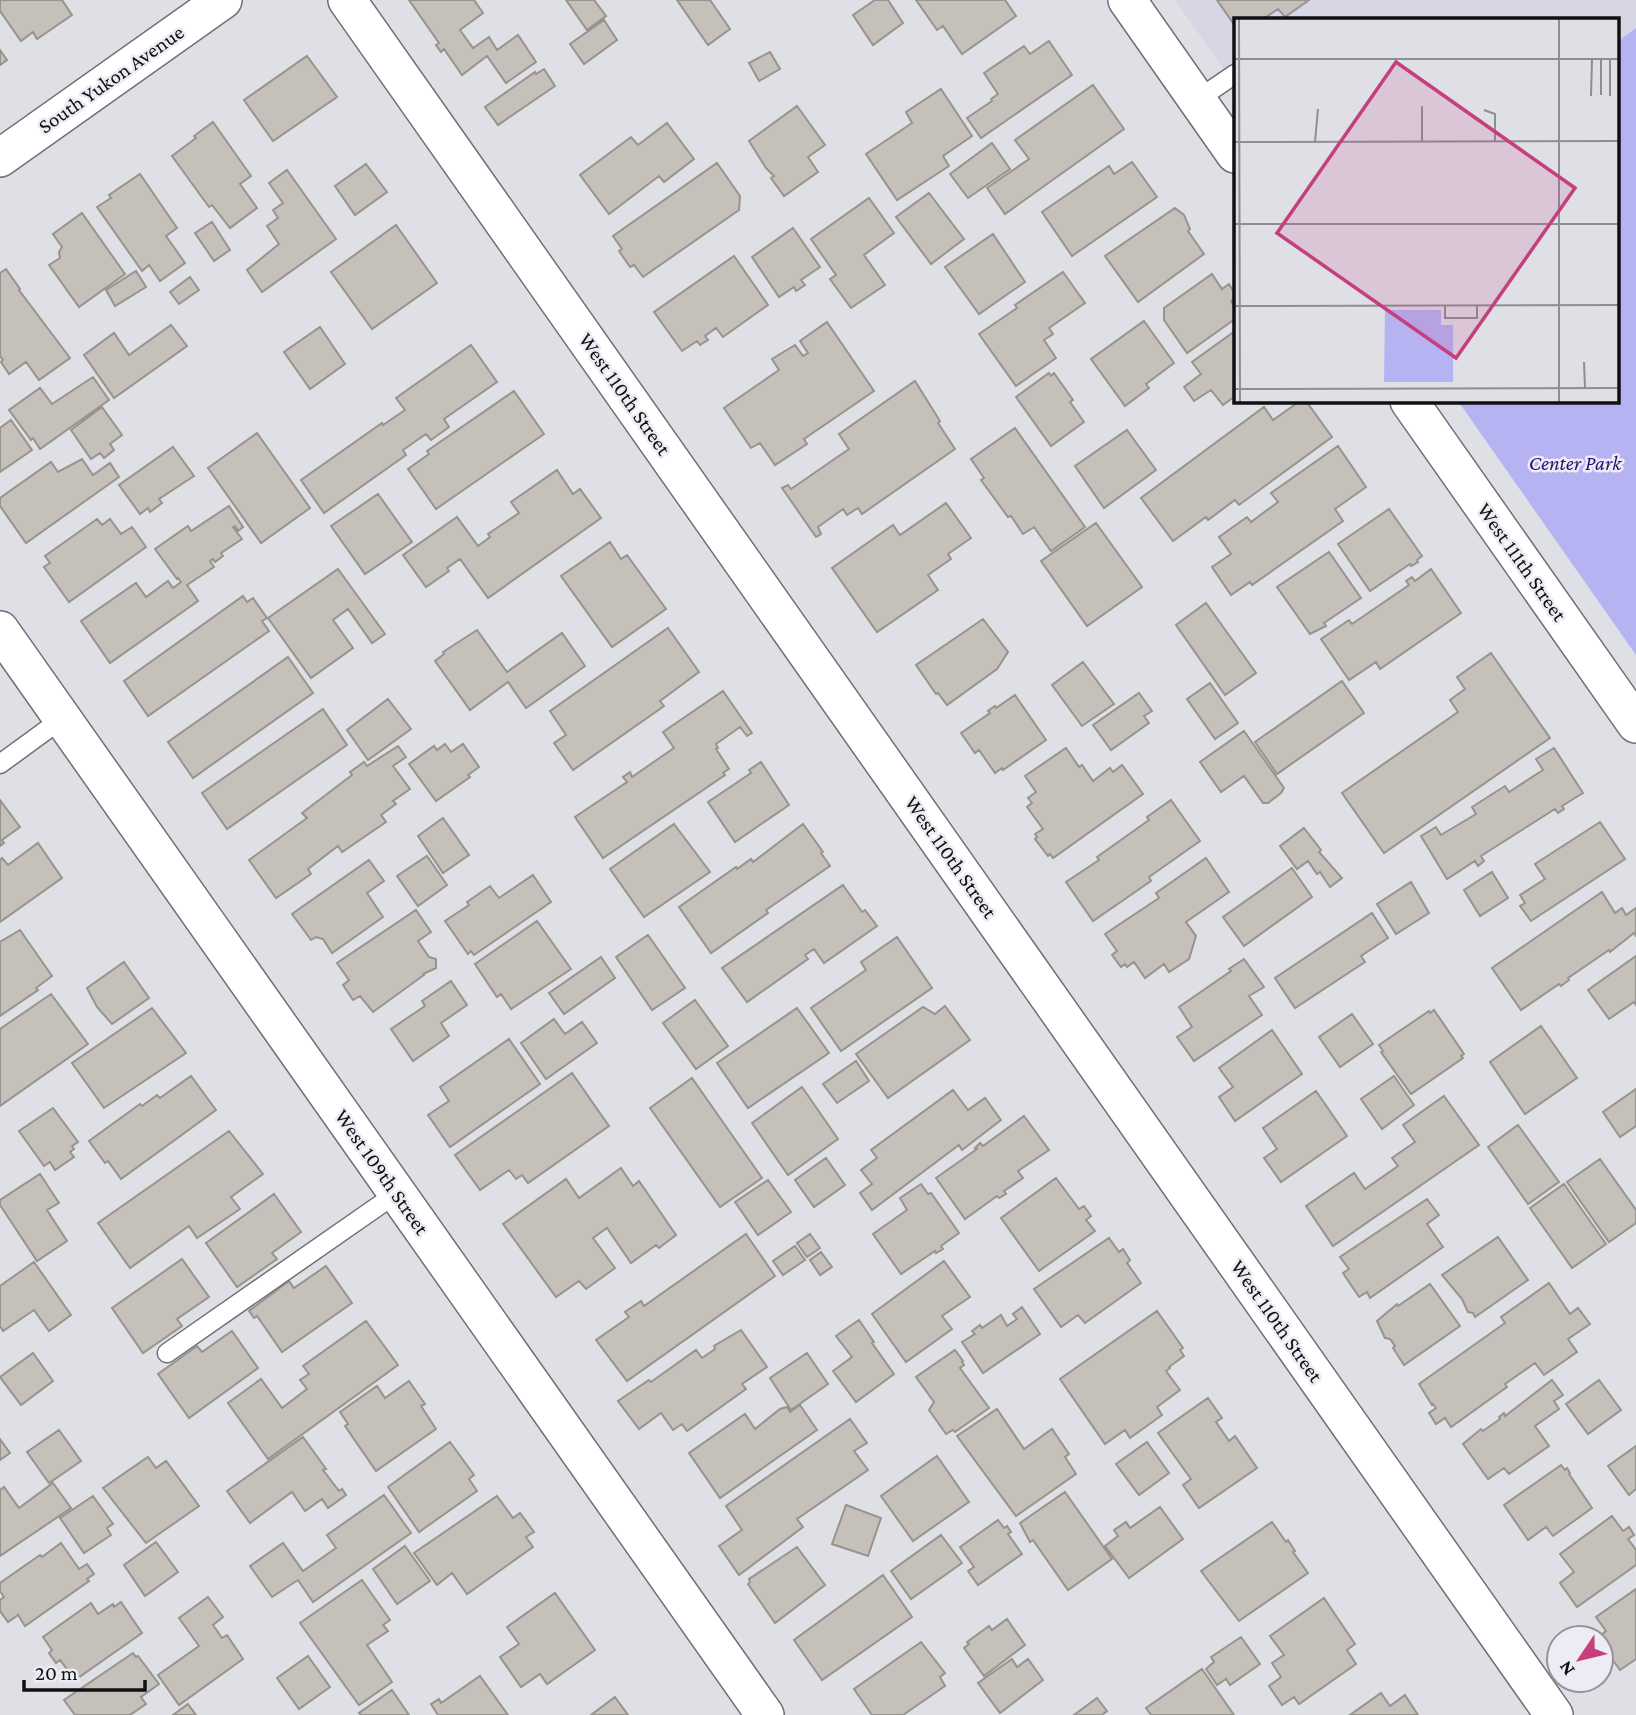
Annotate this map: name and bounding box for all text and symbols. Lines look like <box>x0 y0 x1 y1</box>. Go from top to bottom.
inset map <box>1234 18 1618 402</box>
street label: South Yukon Avenue <box>34 20 188 138</box>
street label: West 110th Street <box>574 328 677 461</box>
park label: Center Park <box>1529 451 1622 475</box>
street label: West 111th Street <box>1472 498 1572 627</box>
street label: West 110th Street <box>900 791 1003 924</box>
street label: West 109th Street <box>330 1105 435 1240</box>
street label: West 110th Street <box>1226 1255 1329 1388</box>
north arrow <box>1545 1624 1615 1694</box>
scale bar <box>24 1648 145 1692</box>
text: N <box>1554 1657 1579 1680</box>
text: 20 m <box>35 1661 78 1685</box>

